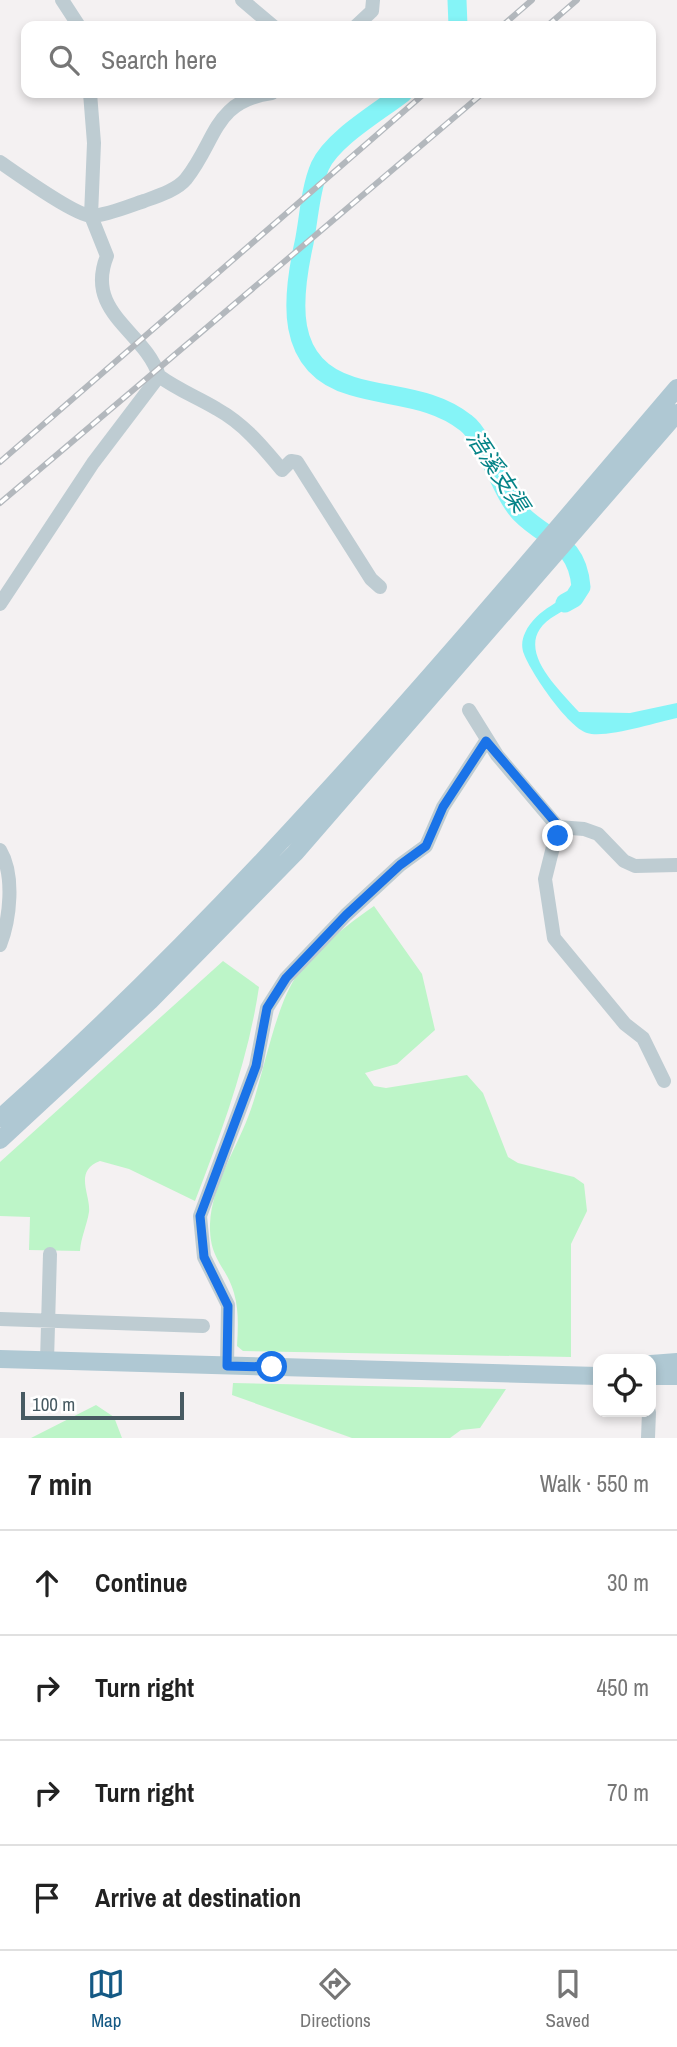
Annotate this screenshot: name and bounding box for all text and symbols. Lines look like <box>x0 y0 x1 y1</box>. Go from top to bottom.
search box <box>21 21 656 98</box>
icon: search <box>45 41 83 79</box>
text: Search here <box>101 42 217 77</box>
water label: 浯溪支渠 <box>460 424 538 521</box>
route end <box>542 820 573 851</box>
route start <box>256 1351 287 1382</box>
map controls <box>593 1354 656 1417</box>
button: locate <box>593 1354 656 1417</box>
scale bar <box>21 1389 184 1421</box>
text: 100 m <box>32 1391 75 1417</box>
text: 7 min <box>28 1464 92 1504</box>
text: Walk · 550 m <box>540 1468 649 1499</box>
icon: ahead <box>28 1564 66 1602</box>
text: Continue <box>95 1565 187 1600</box>
text: 30 m <box>607 1567 649 1598</box>
icon: right <box>28 1669 66 1707</box>
text: Turn right <box>95 1670 194 1705</box>
text: 450 m <box>597 1672 649 1703</box>
icon: right <box>28 1774 66 1812</box>
text: Turn right <box>95 1775 194 1810</box>
text: 70 m <box>607 1777 649 1808</box>
icon: arrive <box>28 1879 66 1917</box>
text: Arrive at destination <box>95 1880 301 1915</box>
tab: Map <box>87 1965 125 2033</box>
tab: Directions <box>300 1965 371 2033</box>
tab: Saved <box>546 1965 590 2033</box>

